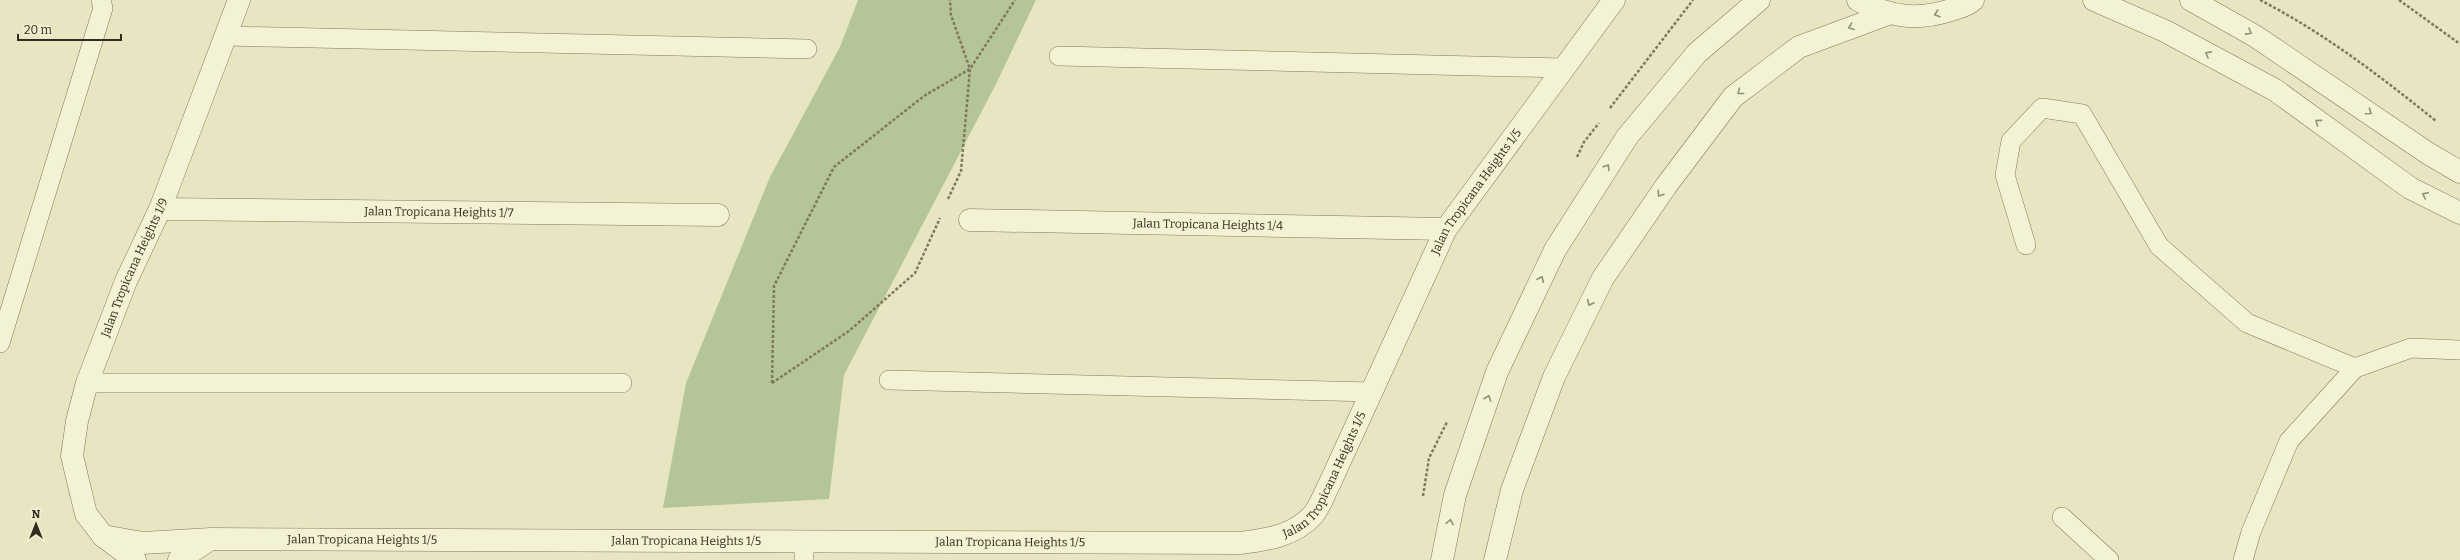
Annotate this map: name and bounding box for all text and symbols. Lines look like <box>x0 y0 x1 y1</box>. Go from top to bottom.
one-way arrow <box>1934 9 1941 18</box>
scale bar <box>18 16 121 42</box>
text: 20 m <box>24 23 53 37</box>
one-way arrow <box>1848 23 1855 31</box>
one-way arrow <box>2245 28 2252 35</box>
one-way arrow <box>2204 51 2212 58</box>
one-way arrow <box>1738 87 1745 94</box>
one-way arrow <box>2365 107 2372 115</box>
one-way arrow <box>2315 119 2322 127</box>
street label: Jalan Tropicana Heights 1/5 <box>1428 126 1524 258</box>
one-way arrow <box>1602 165 1609 172</box>
one-way arrow <box>1657 190 1665 197</box>
one-way arrow <box>2422 192 2429 200</box>
street label: Jalan Tropicana Heights 1/9 <box>98 196 171 340</box>
street label: Jalan Tropicana Heights 1/7 <box>363 204 514 220</box>
street label: Jalan Tropicana Heights 1/4 <box>1132 216 1283 233</box>
one-way arrow <box>1536 276 1544 283</box>
one-way arrow <box>1587 299 1595 307</box>
one-way arrow <box>1483 394 1492 401</box>
street label: Jalan Tropicana Heights 1/5 <box>1280 409 1369 541</box>
north arrow <box>16 504 56 544</box>
text: N <box>32 508 41 521</box>
one-way arrow <box>1445 519 1453 525</box>
street label: Jalan Tropicana Heights 1/5 <box>286 532 437 547</box>
street label: Jalan Tropicana Heights 1/5 <box>610 534 761 548</box>
street label: Jalan Tropicana Heights 1/5 <box>934 535 1085 549</box>

